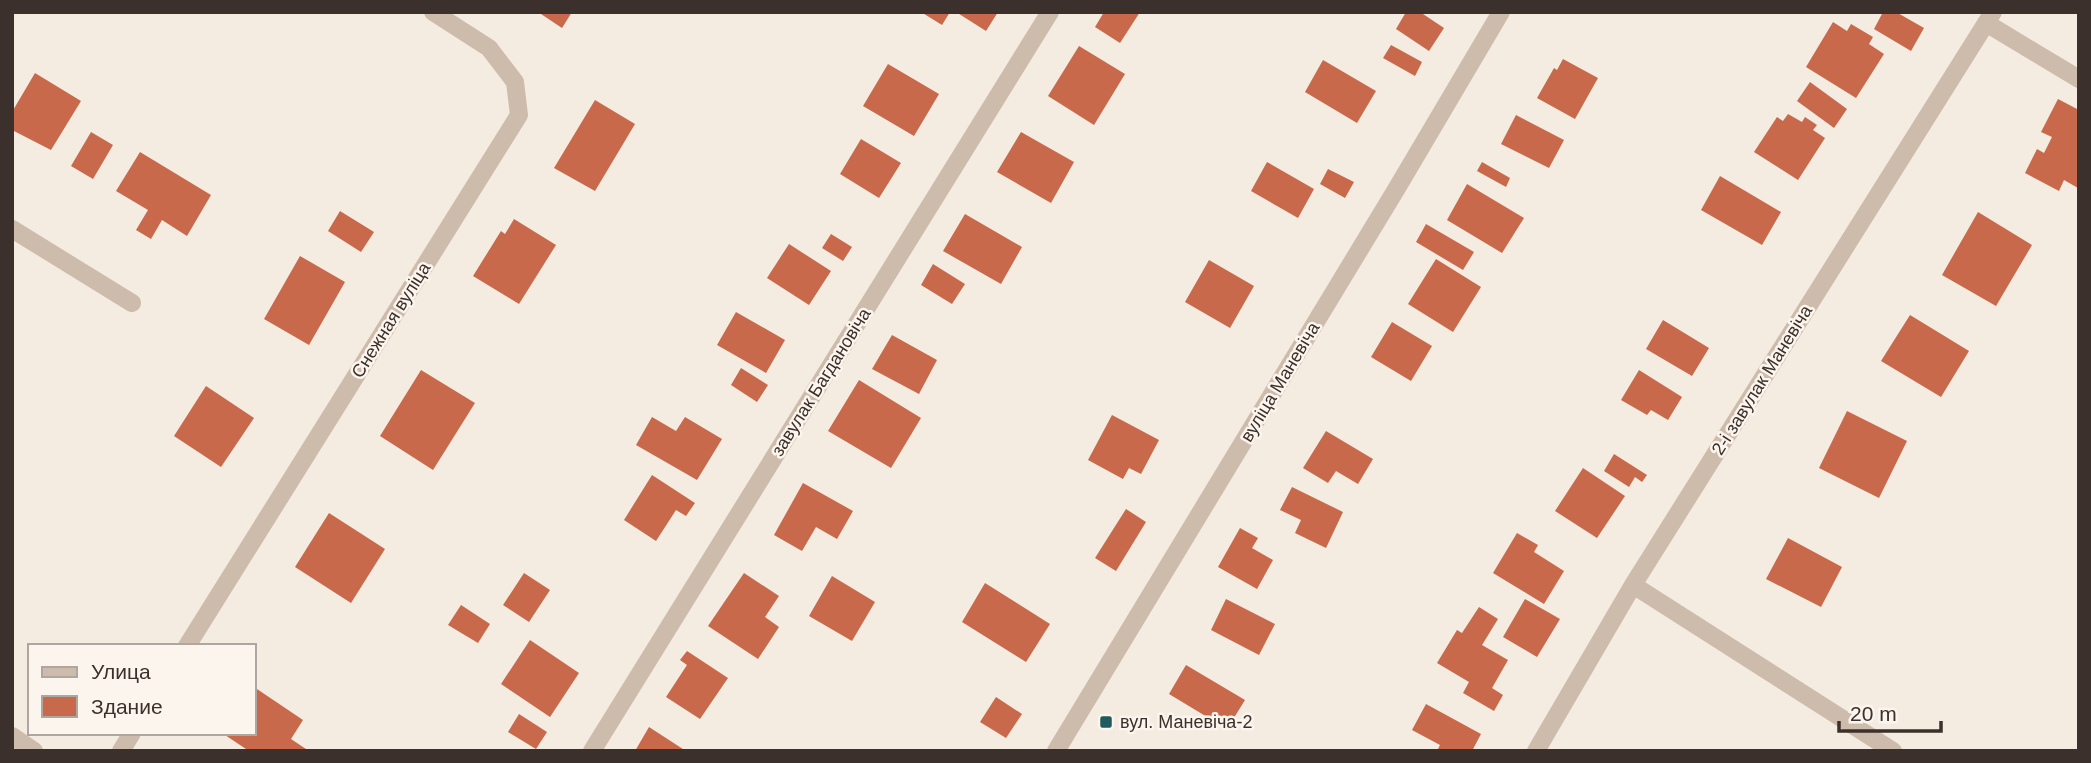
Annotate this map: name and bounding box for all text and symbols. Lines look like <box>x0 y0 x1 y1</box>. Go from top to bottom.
street label: Снежная вуліца <box>348 258 435 381</box>
street label: 2-і завулак Маневіча <box>1708 301 1817 458</box>
street label: завулак Багдановіча <box>767 304 875 460</box>
street label: вуліца Маневіча <box>1236 318 1324 445</box>
legend <box>28 644 256 735</box>
text: Улица <box>91 660 151 683</box>
scale bar <box>1839 690 1940 734</box>
text: Здание <box>91 695 163 718</box>
text: 20 m <box>1850 702 1897 725</box>
place label: вул. Маневіча-2 <box>1120 712 1252 732</box>
marker: вул. Маневіча-2 <box>1098 714 1114 730</box>

